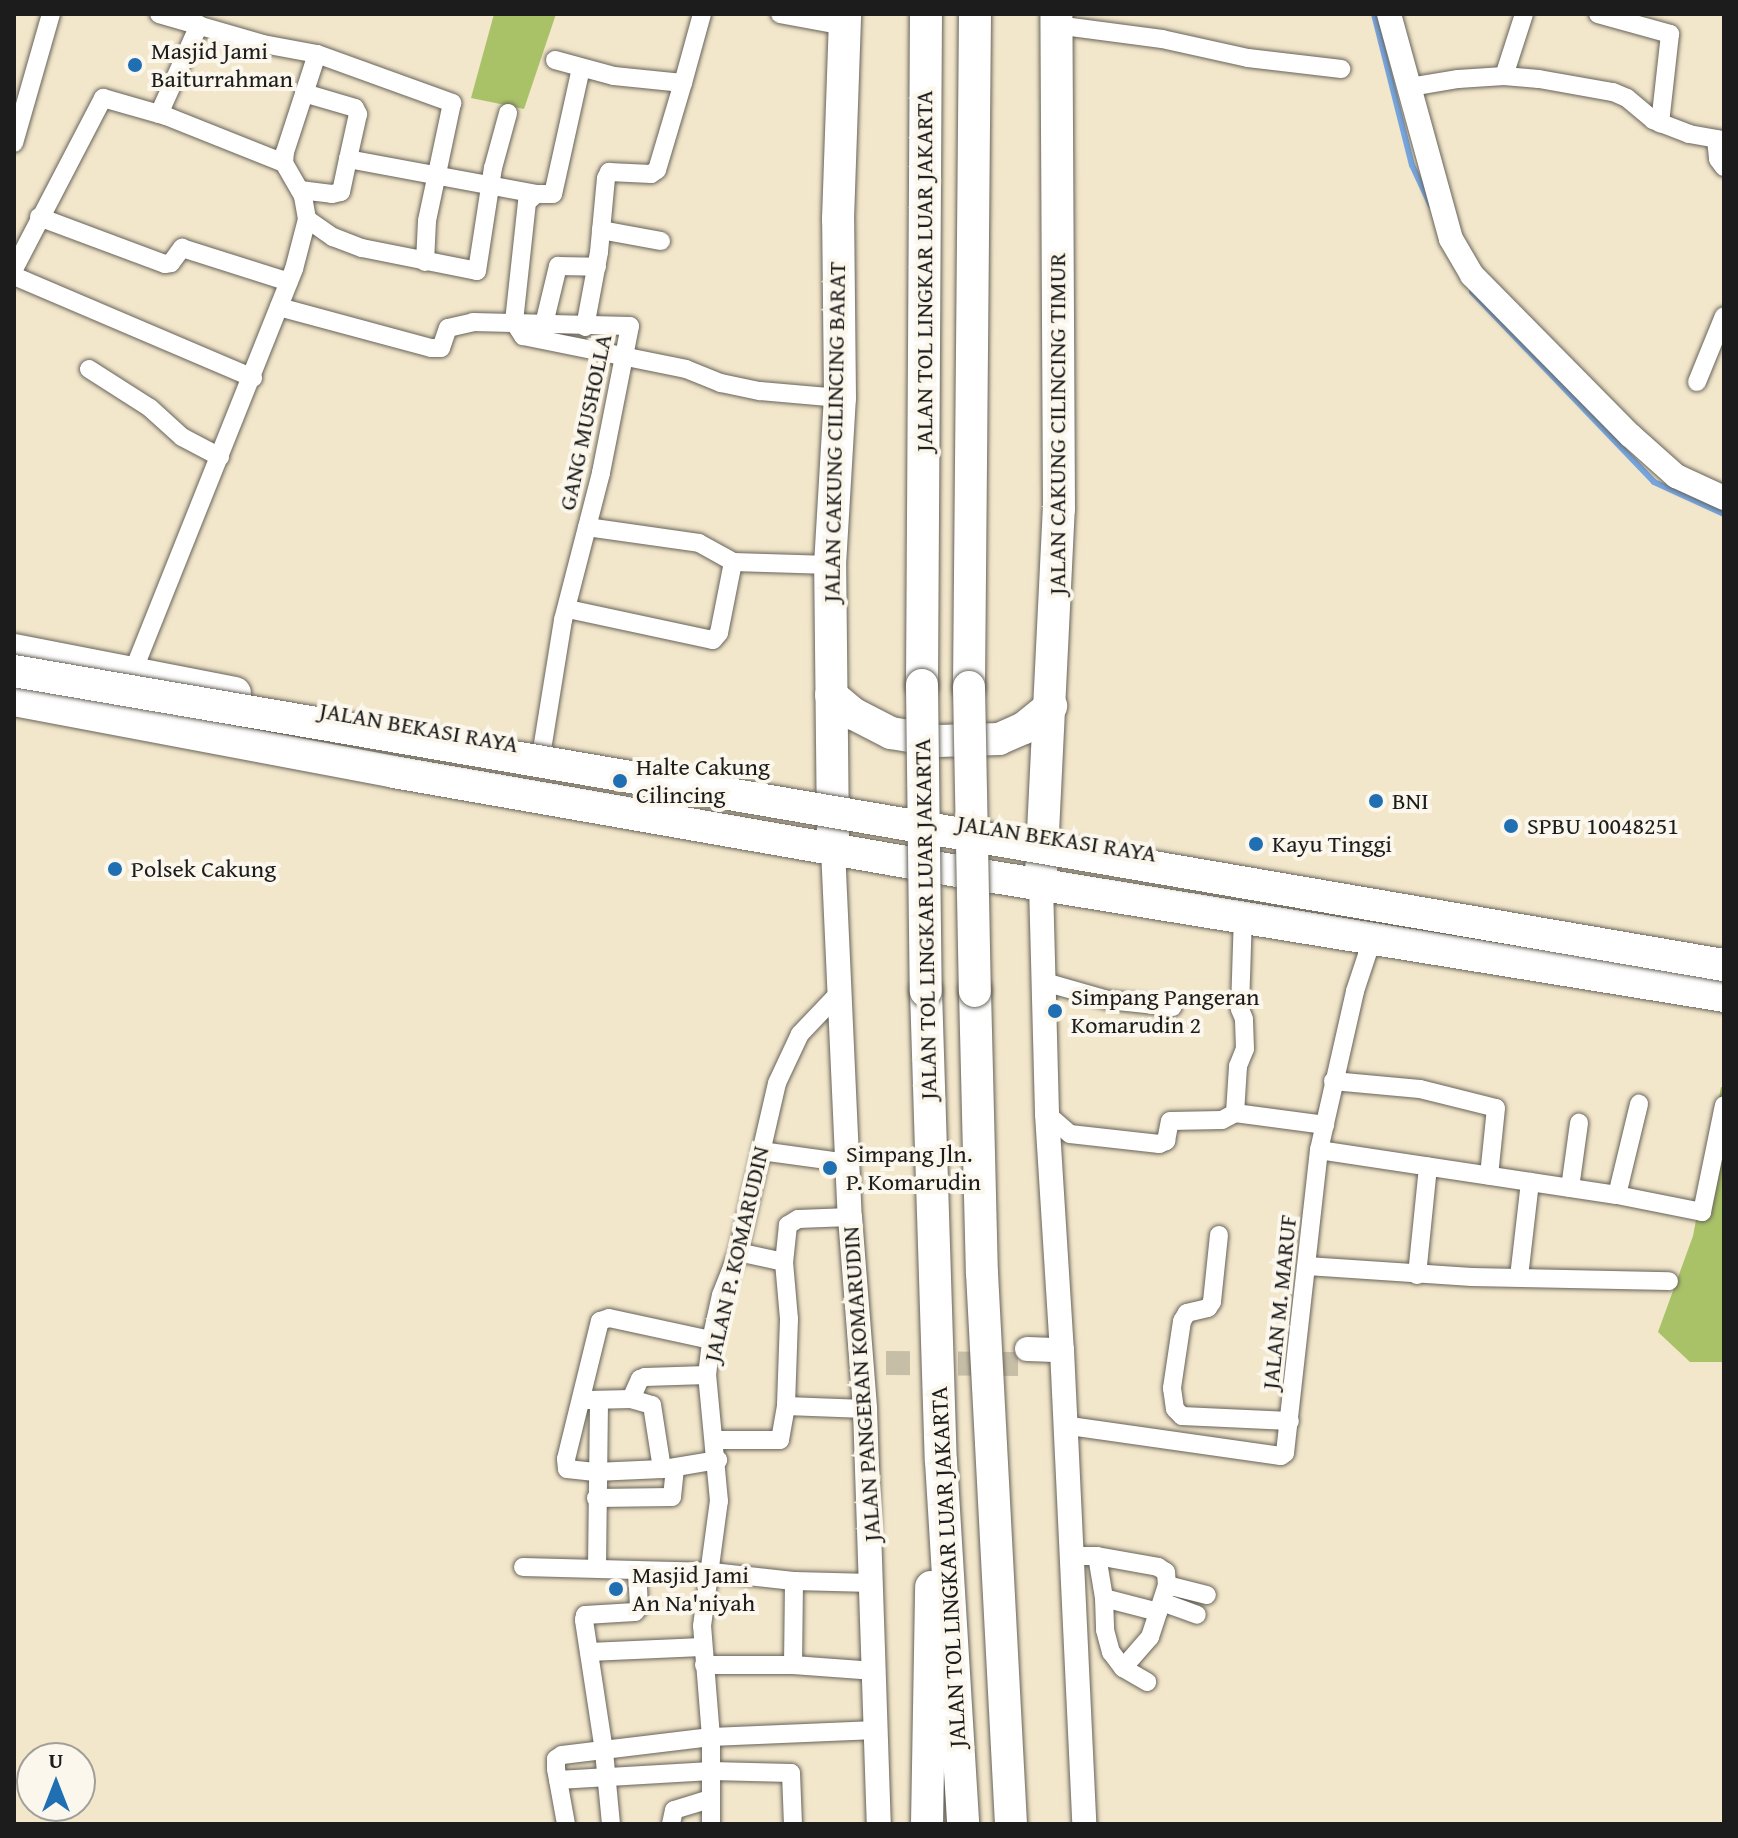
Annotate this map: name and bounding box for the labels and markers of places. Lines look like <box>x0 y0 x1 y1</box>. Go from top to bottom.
place label: Masjid Jami Baiturrahman <box>151 37 293 93</box>
marker: Masjid Jami Baiturrahman <box>126 56 144 74</box>
place label: Halte Cakung Cilincing <box>636 753 770 809</box>
marker: Halte Cakung Cilincing <box>611 772 629 790</box>
place label: BNI <box>1392 787 1429 815</box>
marker: BNI <box>1367 792 1385 810</box>
place label: SPBU 10048251 <box>1527 812 1679 840</box>
marker: SPBU 10048251 <box>1502 817 1520 835</box>
place label: Kayu Tinggi <box>1272 830 1392 858</box>
marker: Kayu Tinggi <box>1247 835 1265 853</box>
place label: Polsek Cakung <box>131 855 276 883</box>
marker: Polsek Cakung <box>106 860 124 878</box>
place label: Simpang Pangeran Komarudin 2 <box>1071 983 1259 1039</box>
marker: Simpang Pangeran Komarudin 2 <box>1046 1002 1064 1020</box>
place label: Simpang Jln. P. Komarudin <box>846 1140 981 1196</box>
marker: Simpang Jln. P. Komarudin <box>821 1159 839 1177</box>
place label: Masjid Jami An Na'niyah <box>632 1561 755 1617</box>
marker: Masjid Jami An Na'niyah <box>607 1580 625 1598</box>

